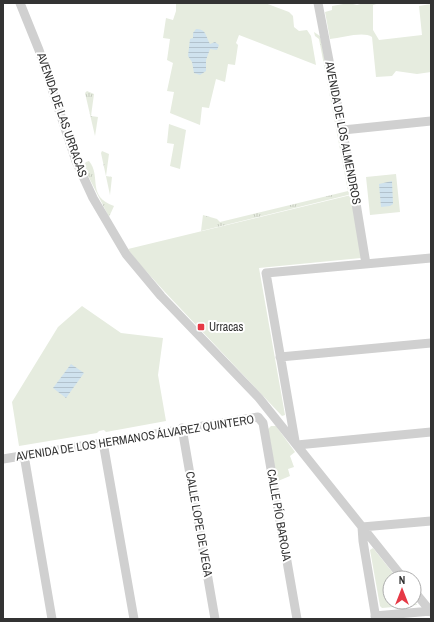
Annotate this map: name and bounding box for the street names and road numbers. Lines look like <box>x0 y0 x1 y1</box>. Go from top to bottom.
street label: AVENIDA DE LAS URRACAS <box>33 50 91 180</box>
street label: AVENIDA DE LOS ALMENDROS <box>321 59 365 206</box>
street label: AVENIDA DE LOS HERMANOS ÁLVAREZ QUINTERO <box>14 411 255 465</box>
street label: CALLE PÍO BAROJA <box>263 468 295 563</box>
street label: CALLE LOPE DE VEGA <box>182 470 216 578</box>

